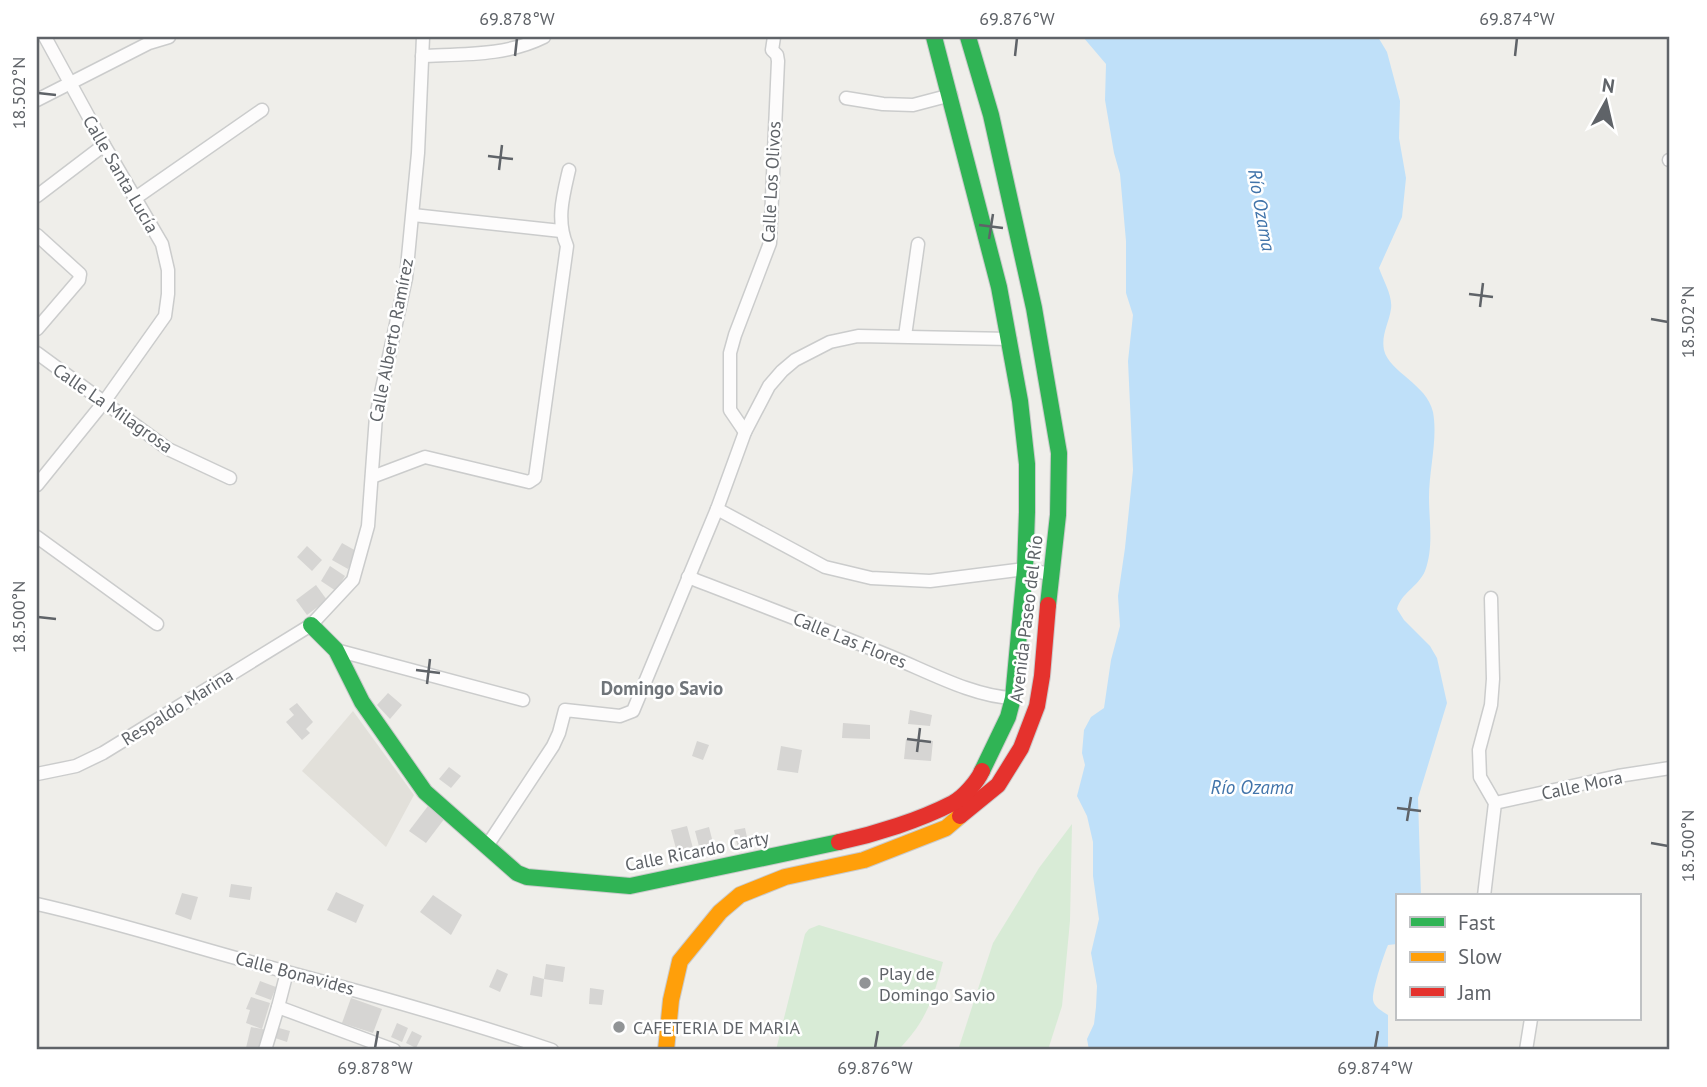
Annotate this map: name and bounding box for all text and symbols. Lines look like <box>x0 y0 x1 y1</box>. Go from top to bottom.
text: 69.878°W <box>479 7 555 30</box>
text: 69.876°W <box>979 7 1055 30</box>
text: 69.874°W <box>1479 7 1555 30</box>
text: 18.502°N <box>7 57 30 129</box>
north arrow <box>1570 66 1640 136</box>
text: N <box>1601 72 1616 98</box>
street label: Calle Santa Lucía <box>78 111 164 237</box>
street label: Calle Los Olivos <box>756 121 786 243</box>
water label: Río Ozama <box>1243 167 1281 254</box>
street label: Calle Alberto Ramírez <box>364 256 418 424</box>
text: 18.502°N <box>1676 286 1699 358</box>
street label: Calle La Milagrosa <box>49 358 177 458</box>
street label: Avenida Paseo del Río <box>1004 534 1048 704</box>
text: 18.500°N <box>7 581 30 653</box>
street label: Calle Las Flores <box>790 607 910 673</box>
street label: Respaldo Marina <box>117 663 237 751</box>
district label: Domingo Savio <box>601 676 723 700</box>
street label: Calle Mora <box>1539 765 1625 805</box>
water label: Río Ozama <box>1210 775 1294 799</box>
text: 18.500°N <box>1676 810 1699 882</box>
street label: Calle Ricardo Carty <box>623 826 772 876</box>
legend <box>1396 894 1640 1020</box>
text: Fast <box>1458 909 1495 936</box>
text: Slow <box>1458 943 1502 970</box>
street label: Calle Bonavides <box>233 946 357 1000</box>
place label: Play de Domingo Savio <box>879 962 995 1006</box>
marker: Play de Domingo Savio <box>857 975 873 991</box>
text: Jam <box>1457 979 1492 1006</box>
place label: CAFETERIA DE MARIA <box>633 1016 800 1039</box>
marker: CAFETERIA DE MARIA <box>611 1019 627 1035</box>
text: 69.878°W <box>337 1056 413 1079</box>
text: 69.876°W <box>837 1056 913 1079</box>
text: 69.874°W <box>1337 1056 1413 1079</box>

